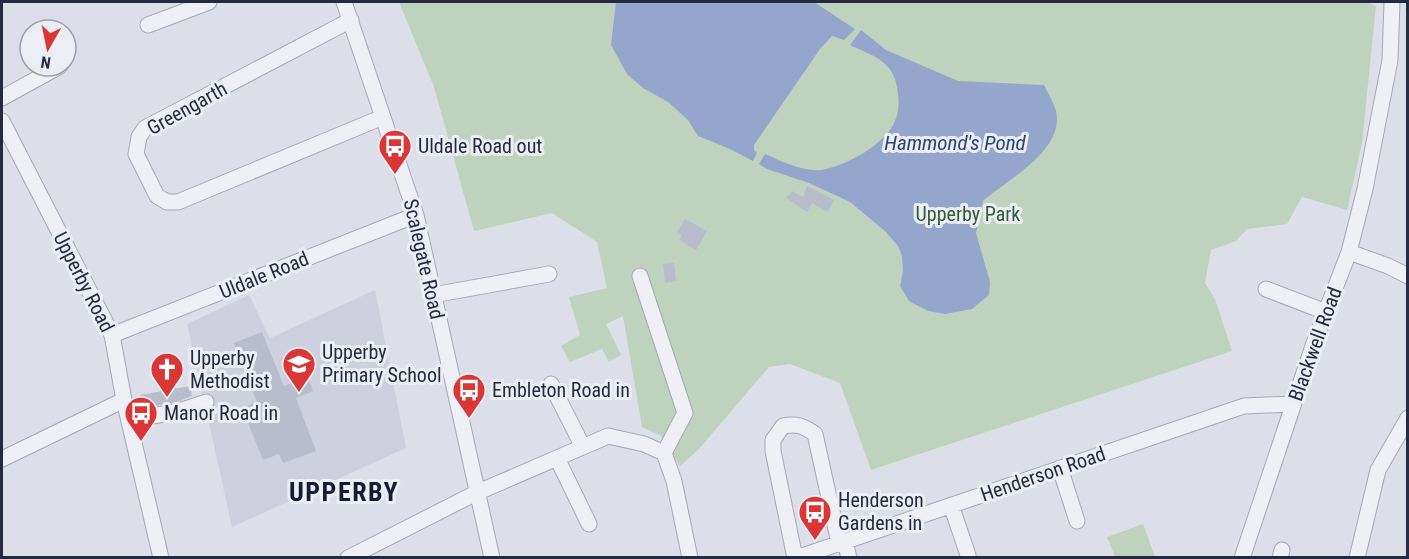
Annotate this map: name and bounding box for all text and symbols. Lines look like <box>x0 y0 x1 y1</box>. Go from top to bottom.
north arrow <box>18 18 78 78</box>
text: N <box>39 52 52 72</box>
street label: Greengarth <box>143 76 231 140</box>
bus stop icon: Uldale Road out <box>377 128 413 175</box>
water label: Hammond's Pond <box>884 131 1027 155</box>
place label: Uldale Road out <box>418 134 542 158</box>
street label: Scalegate Road <box>399 197 449 321</box>
park label: Upperby Park <box>916 202 1020 226</box>
street label: Upperby Road <box>49 228 119 336</box>
street label: Uldale Road <box>216 246 312 304</box>
street label: Blackwell Road <box>1283 284 1347 404</box>
place label: Upperby Primary School <box>322 340 442 387</box>
place label: Upperby Methodist <box>190 346 270 393</box>
school or university icon: Upperby Primary School <box>281 346 317 393</box>
church icon: Upperby Methodist <box>149 351 185 398</box>
bus stop icon: Embleton Road in <box>451 372 487 419</box>
place label: Embleton Road in <box>492 378 630 402</box>
bus stop icon: Manor Road in <box>123 395 159 442</box>
place label: Manor Road in <box>164 401 278 425</box>
street label: Henderson Road <box>977 441 1109 507</box>
district label: UPPERBY <box>289 477 399 507</box>
place label: Henderson Gardens in <box>838 488 924 535</box>
bus stop icon: Henderson Gardens in <box>797 494 833 541</box>

